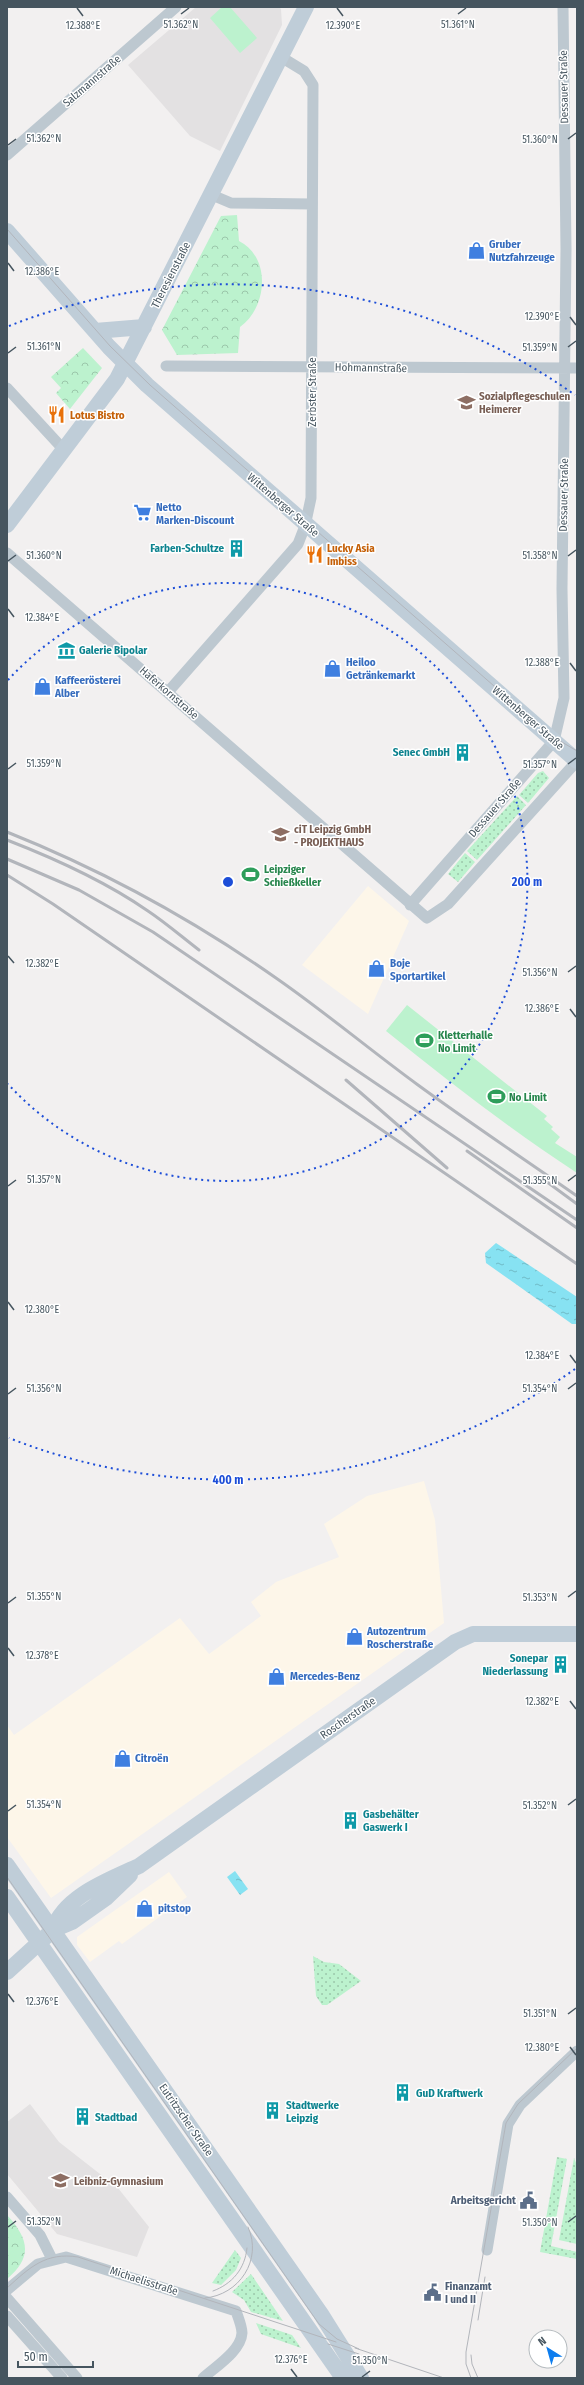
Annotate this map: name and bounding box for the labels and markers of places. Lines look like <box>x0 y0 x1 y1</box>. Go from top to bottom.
place label: Gruber Nutzfahrzeuge <box>489 238 555 264</box>
shop icon: Gruber Nutzfahrzeuge <box>466 240 486 260</box>
place label: Sozialpflegeschulen Heimerer <box>479 390 571 416</box>
school or university icon: Sozialpflegeschulen Heimerer <box>456 392 476 412</box>
restaurant icon: Lotus Bistro <box>47 405 67 425</box>
place label: Lotus Bistro <box>70 409 125 422</box>
place label: Netto Marken-Discount <box>156 501 234 527</box>
supermarket icon: Netto Marken-Discount <box>133 503 153 523</box>
building icon: Farben-Schultze <box>227 538 247 558</box>
place label: Farben-Schultze <box>150 542 224 555</box>
place label: Lucky Asia Imbiss <box>327 542 375 568</box>
restaurant icon: Lucky Asia Imbiss <box>304 544 324 564</box>
museum icon: Galerie Bipolar <box>56 640 76 660</box>
place label: Galerie Bipolar <box>79 644 148 657</box>
place label: Heiloo Getränkemarkt <box>346 656 415 682</box>
shop icon: Heiloo Getränkemarkt <box>323 658 343 678</box>
place label: Kaffeerösterei Alber <box>54 674 121 700</box>
shop icon: Kaffeerösterei Alber <box>32 676 52 696</box>
building icon: Senec GmbH <box>453 742 473 762</box>
place label: Senec GmbH <box>393 746 450 759</box>
place label: ciT Leipzig GmbH - PROJEKTHAUS <box>294 823 372 849</box>
school or university icon: ciT Leipzig GmbH - PROJEKTHAUS <box>271 825 291 845</box>
place label: Leipziger Schießkeller <box>264 863 322 889</box>
sports icon: Leipziger Schießkeller <box>241 865 261 885</box>
centre of rings <box>221 875 235 889</box>
place label: Boje Sportartikel <box>390 957 447 983</box>
shop icon: Boje Sportartikel <box>367 959 387 979</box>
place label: Kletterhalle No Limit <box>438 1029 493 1055</box>
sports icon: Kletterhalle No Limit <box>415 1031 435 1051</box>
sports icon: No Limit <box>486 1087 506 1107</box>
place label: No Limit <box>509 1091 547 1104</box>
place label: Autozentrum Roscherstraße <box>366 1625 434 1651</box>
shop icon: Autozentrum Roscherstraße <box>344 1627 364 1647</box>
place label: Sonepar Niederlassung <box>483 1652 549 1678</box>
building icon: Sonepar Niederlassung <box>551 1654 571 1674</box>
shop icon: Mercedes-Benz <box>267 1666 287 1686</box>
place label: Mercedes-Benz <box>290 1670 360 1683</box>
shop icon: Citroën <box>112 1748 132 1768</box>
place label: Citroën <box>135 1752 169 1765</box>
place label: Gasbehälter Gaswerk I <box>363 1808 420 1834</box>
building icon: Gasbehälter Gaswerk I <box>340 1810 360 1830</box>
shop icon: pitstop <box>135 1898 155 1918</box>
place label: pitstop <box>158 1902 191 1915</box>
building icon: GuD Kraftwerk <box>393 2083 413 2103</box>
place label: GuD Kraftwerk <box>416 2087 483 2100</box>
place label: Stadtwerke Leipzig <box>286 2099 339 2125</box>
building icon: Stadtwerke Leipzig <box>263 2101 283 2121</box>
building icon: Stadtbad <box>72 2107 92 2127</box>
place label: Stadtbad <box>95 2111 137 2124</box>
school or university icon: Leibniz-Gymnasium <box>51 2171 71 2191</box>
place label: Leibniz-Gymnasium <box>74 2175 163 2188</box>
public building icon: Arbeitsgericht <box>519 2190 539 2210</box>
place label: Arbeitsgericht <box>450 2194 516 2207</box>
place label: Finanzamt I und II <box>445 2280 492 2306</box>
public building icon: Finanzamt I und II <box>422 2282 442 2302</box>

